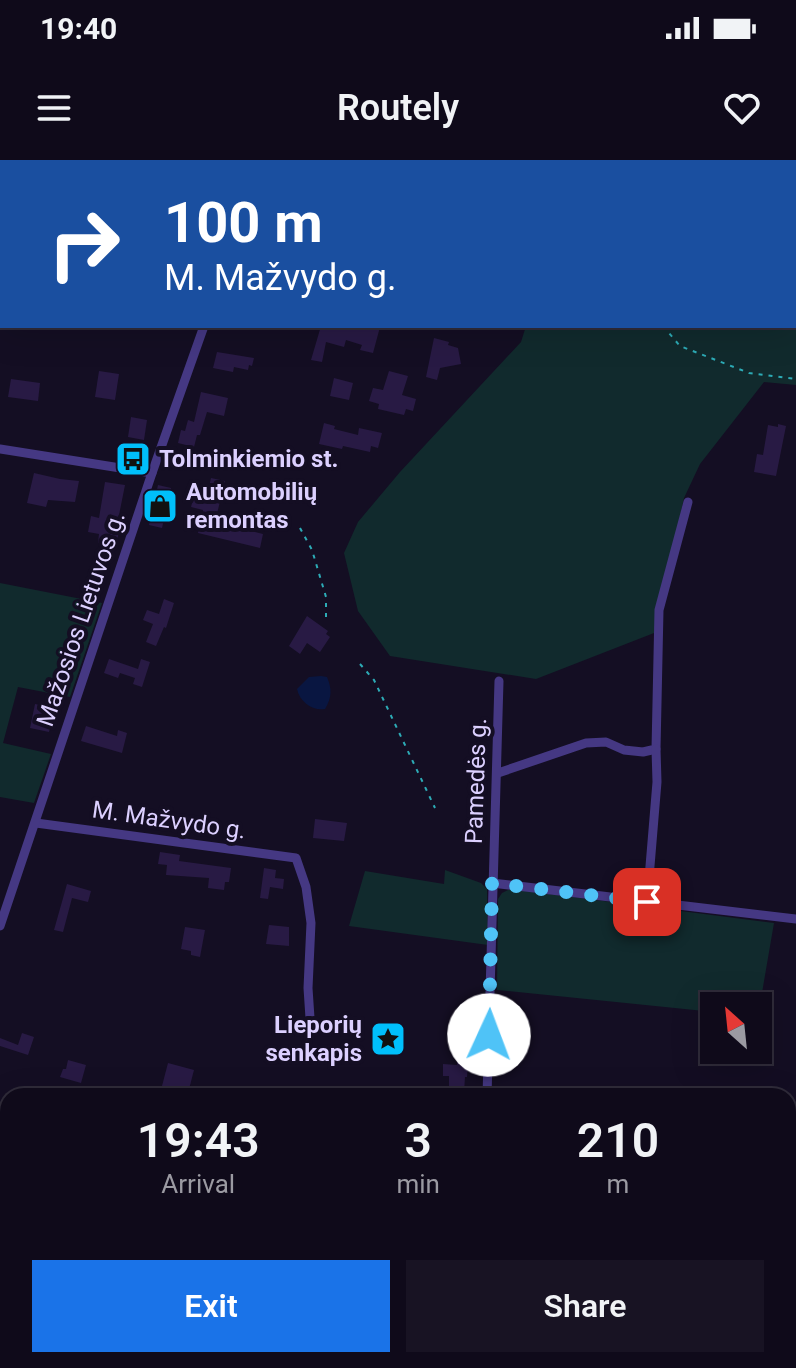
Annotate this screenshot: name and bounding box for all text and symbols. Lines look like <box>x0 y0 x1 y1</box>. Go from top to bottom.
text: 19:40 <box>40 11 117 46</box>
icon: menu <box>32 86 76 130</box>
icon: heart <box>720 86 764 130</box>
text: Routely <box>337 87 459 129</box>
text: 100 m <box>164 190 323 256</box>
icon: right <box>32 192 136 296</box>
text: M. Mažvydo g. <box>164 257 396 299</box>
bus stop icon: Tolminkiemio st. <box>114 440 152 478</box>
place label: Tolminkiemio st. <box>159 445 339 473</box>
place label: Automobilių remontas <box>186 478 317 534</box>
shop icon: Automobilių remontas <box>141 487 179 525</box>
street label: Mažosios Lietuvos g. <box>31 508 131 730</box>
street label: Pamedės g. <box>460 717 492 845</box>
street label: M. Mažvydo g. <box>90 795 248 845</box>
pin <box>613 868 681 936</box>
icon: arrive <box>625 880 669 924</box>
north arrow <box>700 992 772 1064</box>
map controls <box>700 992 772 1064</box>
position arrow <box>447 993 531 1077</box>
place label: Lieporių senkapis <box>265 1011 362 1067</box>
place icon: Lieporių senkapis <box>369 1020 407 1058</box>
text: 19:43 <box>137 1112 260 1169</box>
text: 3 <box>405 1112 432 1169</box>
text: 210 <box>577 1112 659 1169</box>
text: Arrival <box>161 1169 235 1199</box>
text: min <box>396 1169 440 1199</box>
text: m <box>607 1169 629 1199</box>
button: Exit <box>32 1260 390 1352</box>
button: Share <box>406 1260 764 1352</box>

